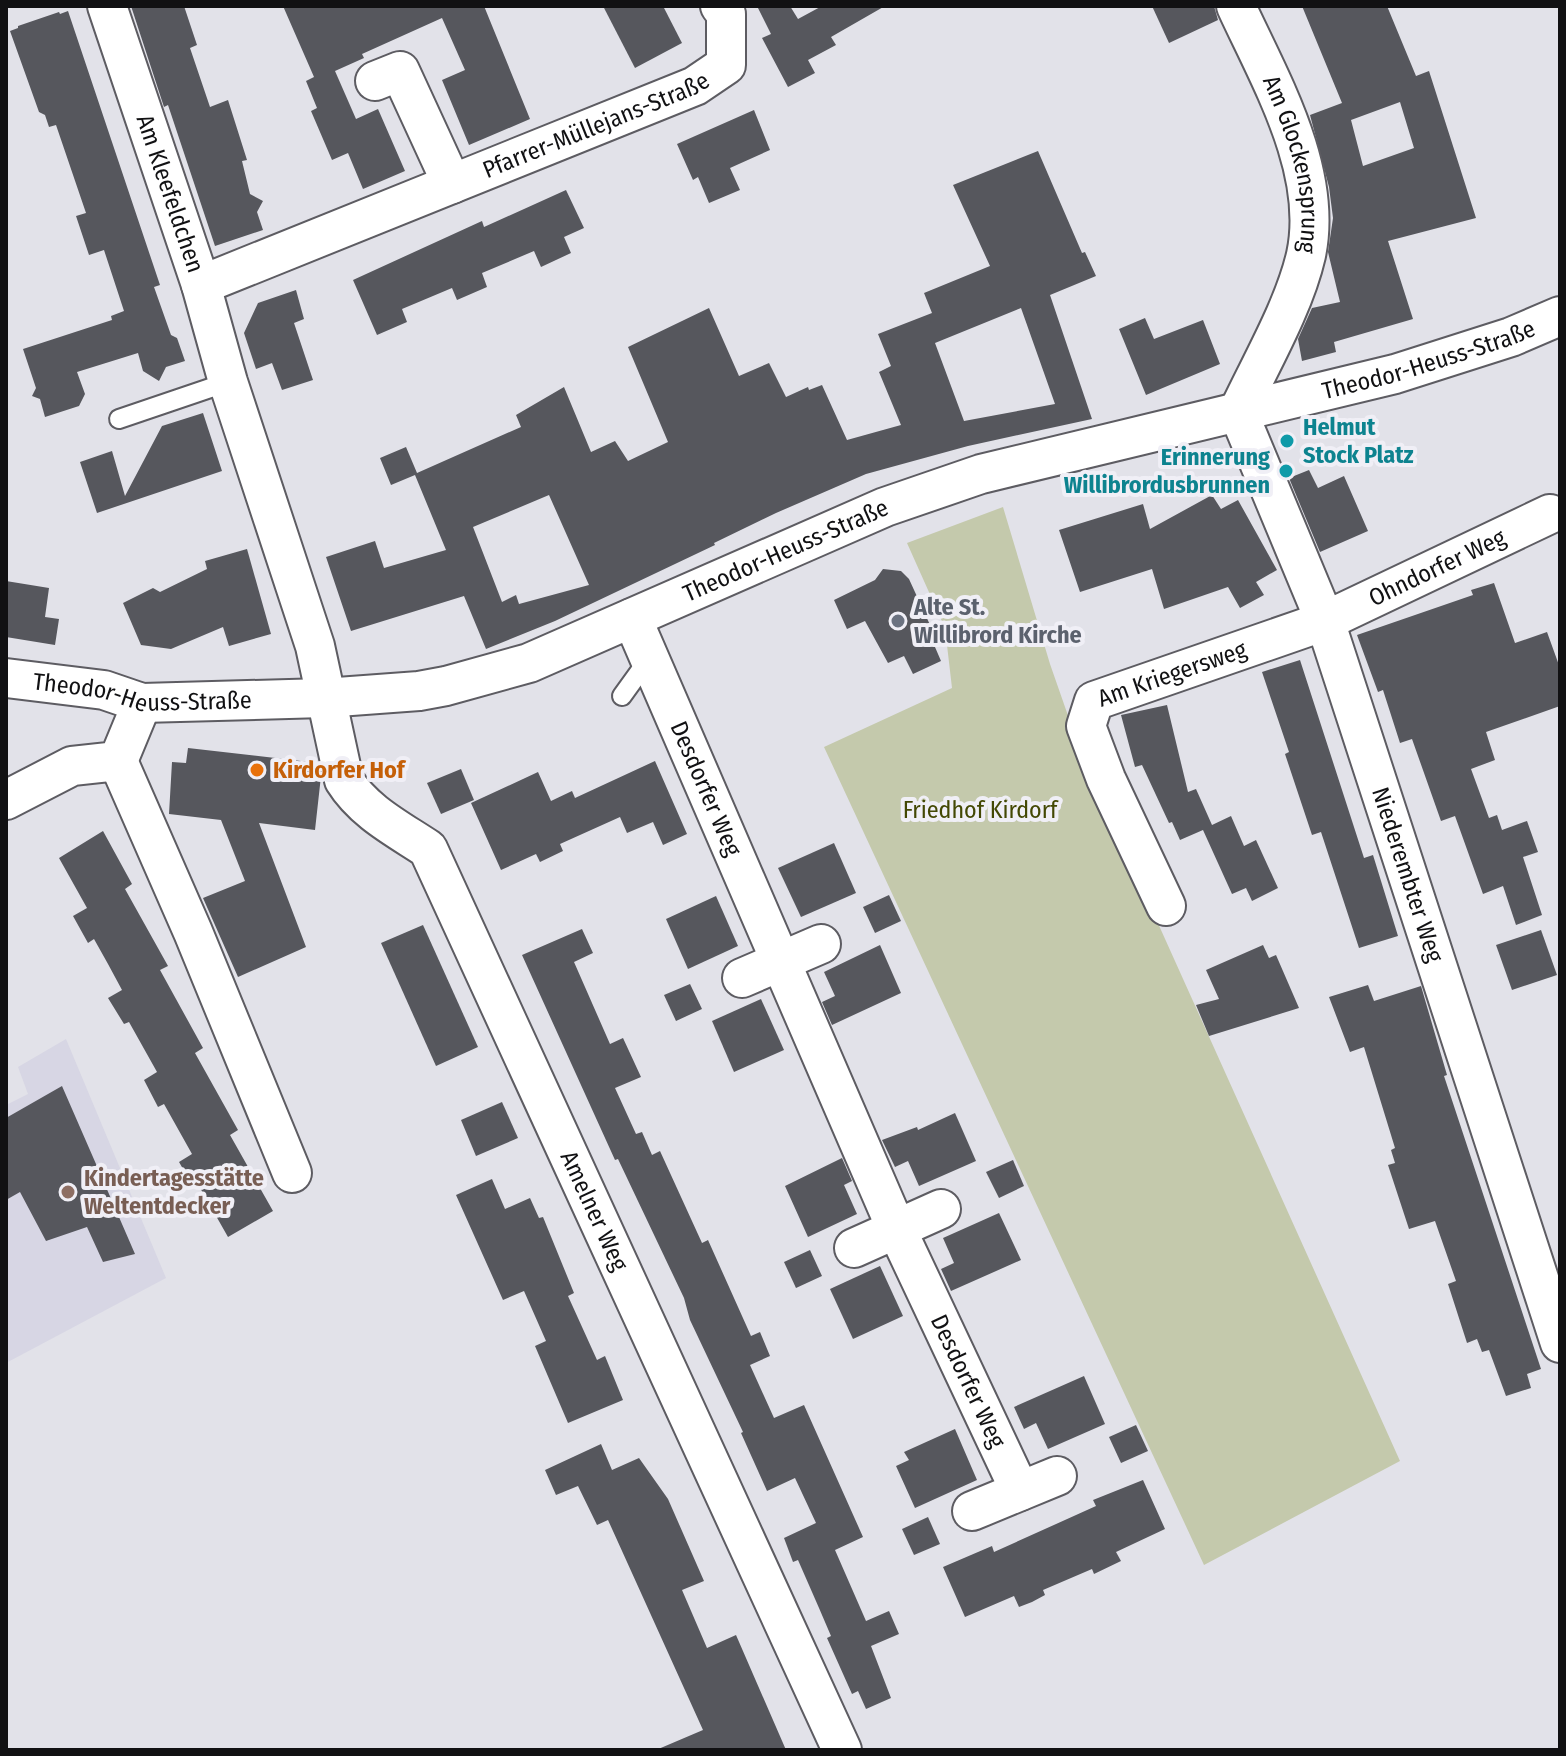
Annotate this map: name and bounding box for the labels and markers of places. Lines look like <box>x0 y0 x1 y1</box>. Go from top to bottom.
place label: Helmut Stock Platz <box>1303 413 1414 469</box>
marker: Helmut Stock Platz <box>1278 432 1296 450</box>
place label: Erinnerung Willibrordusbrunnen <box>1064 443 1270 499</box>
marker: Erinnerung Willibrordusbrunnen <box>1277 462 1295 480</box>
place label: Alte St. Willibrord Kirche <box>913 593 1082 649</box>
marker: Alte St. Willibrord Kirche <box>889 612 907 630</box>
place label: Kirdorfer Hof <box>273 756 407 784</box>
marker: Kirdorfer Hof <box>248 761 266 779</box>
place label: Kindertagesstätte Weltentdecker <box>84 1164 264 1220</box>
marker: Kindertagesstätte Weltentdecker <box>59 1183 77 1201</box>

